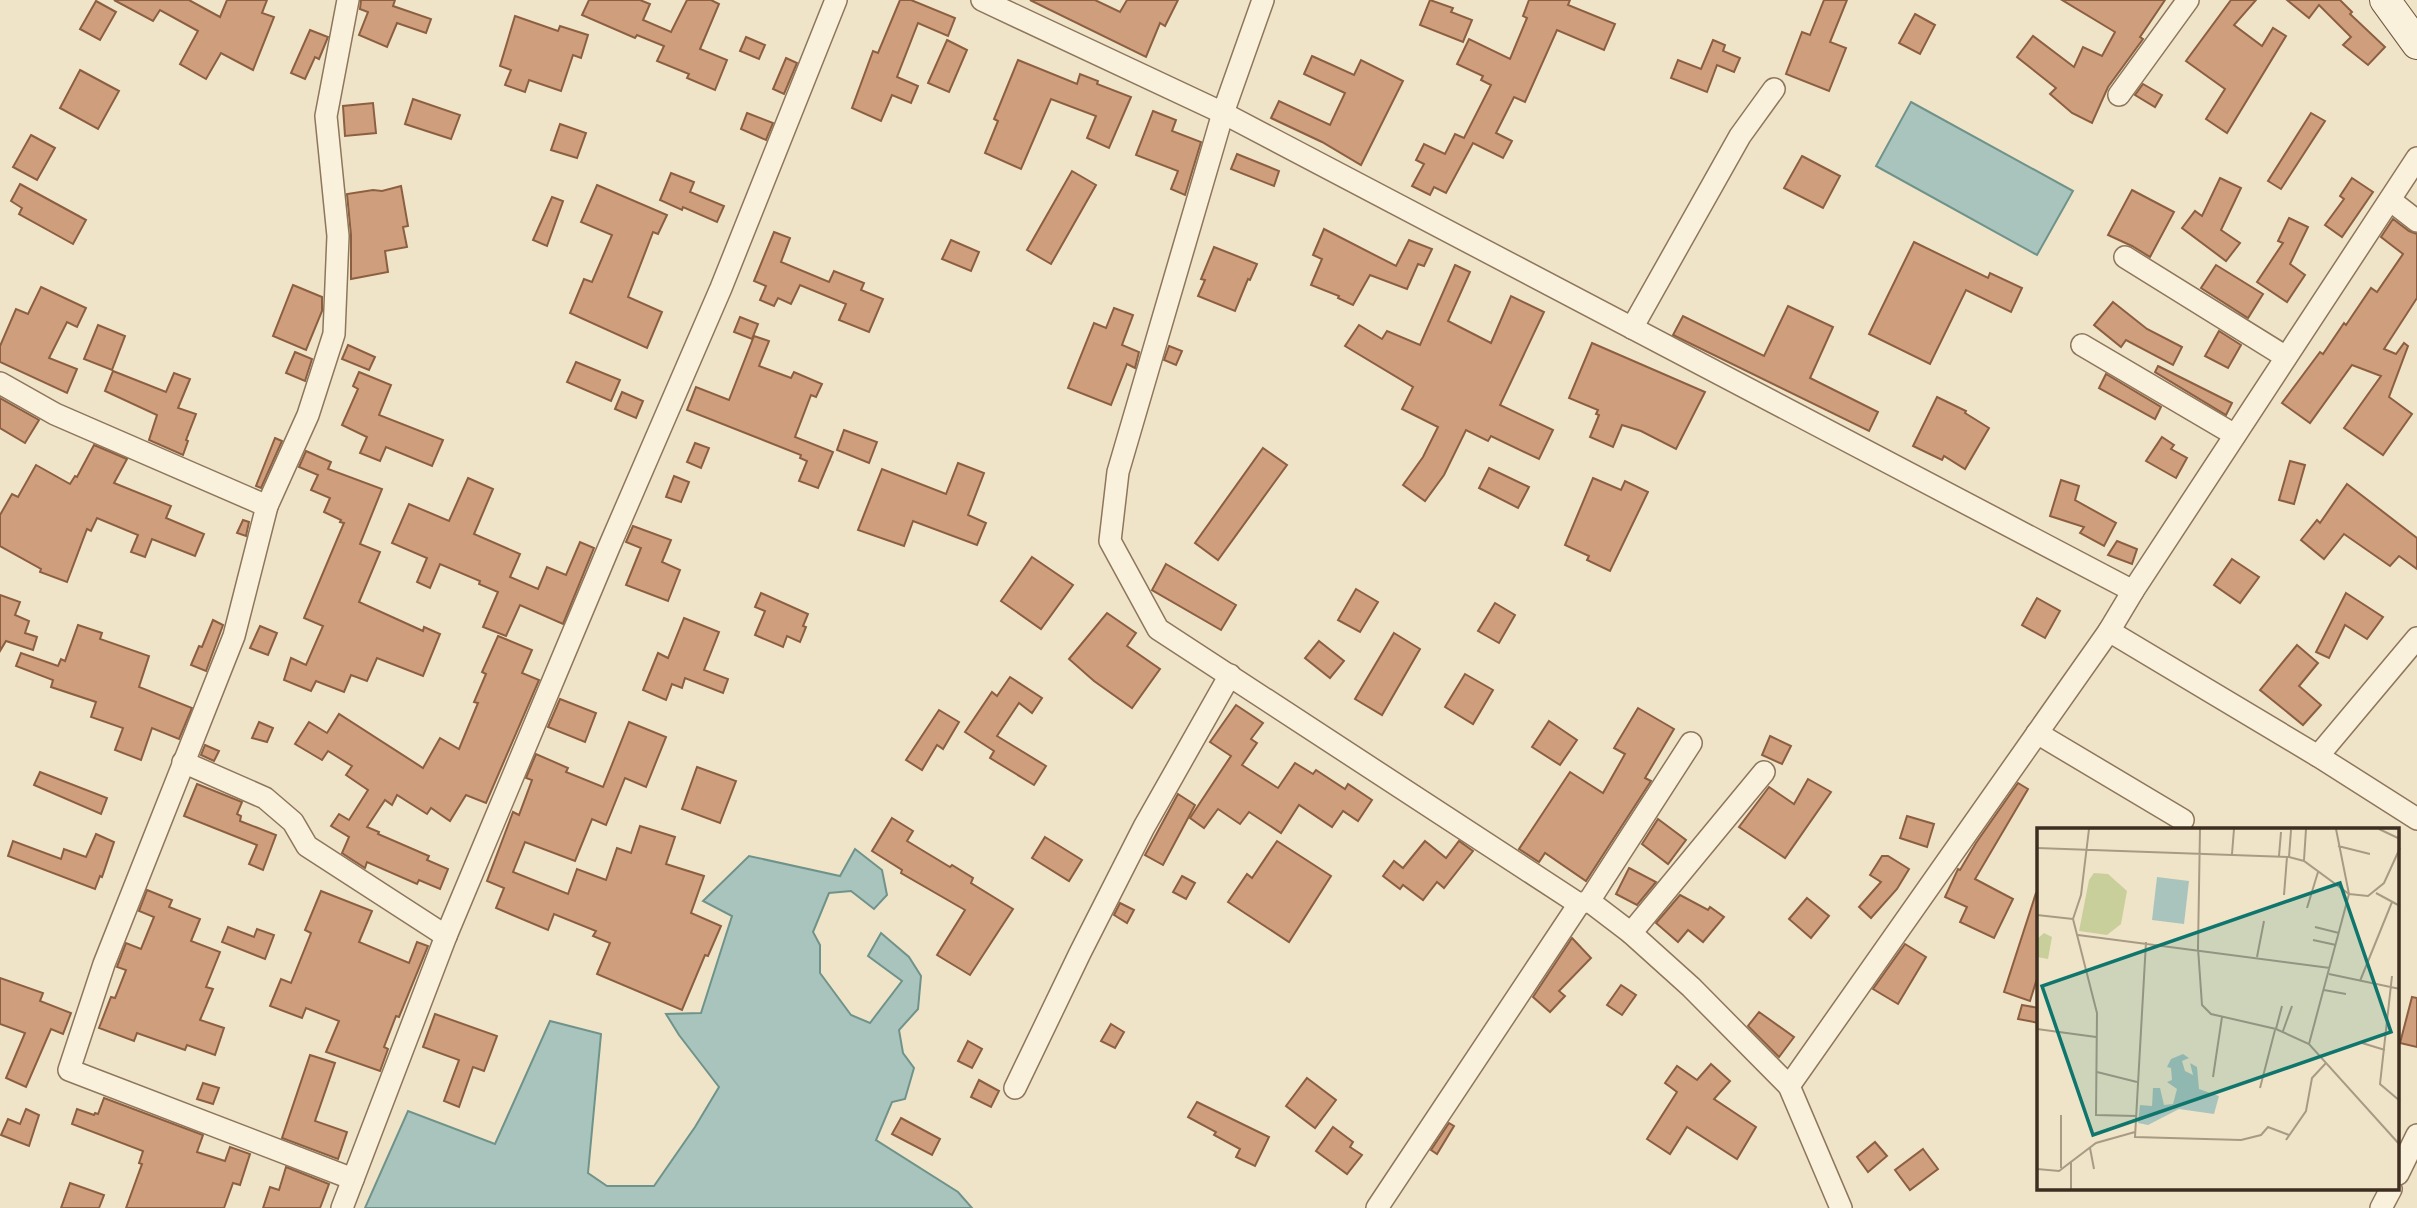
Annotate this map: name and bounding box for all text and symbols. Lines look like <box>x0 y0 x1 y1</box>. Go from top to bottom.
inset map <box>2037 828 2400 1190</box>

